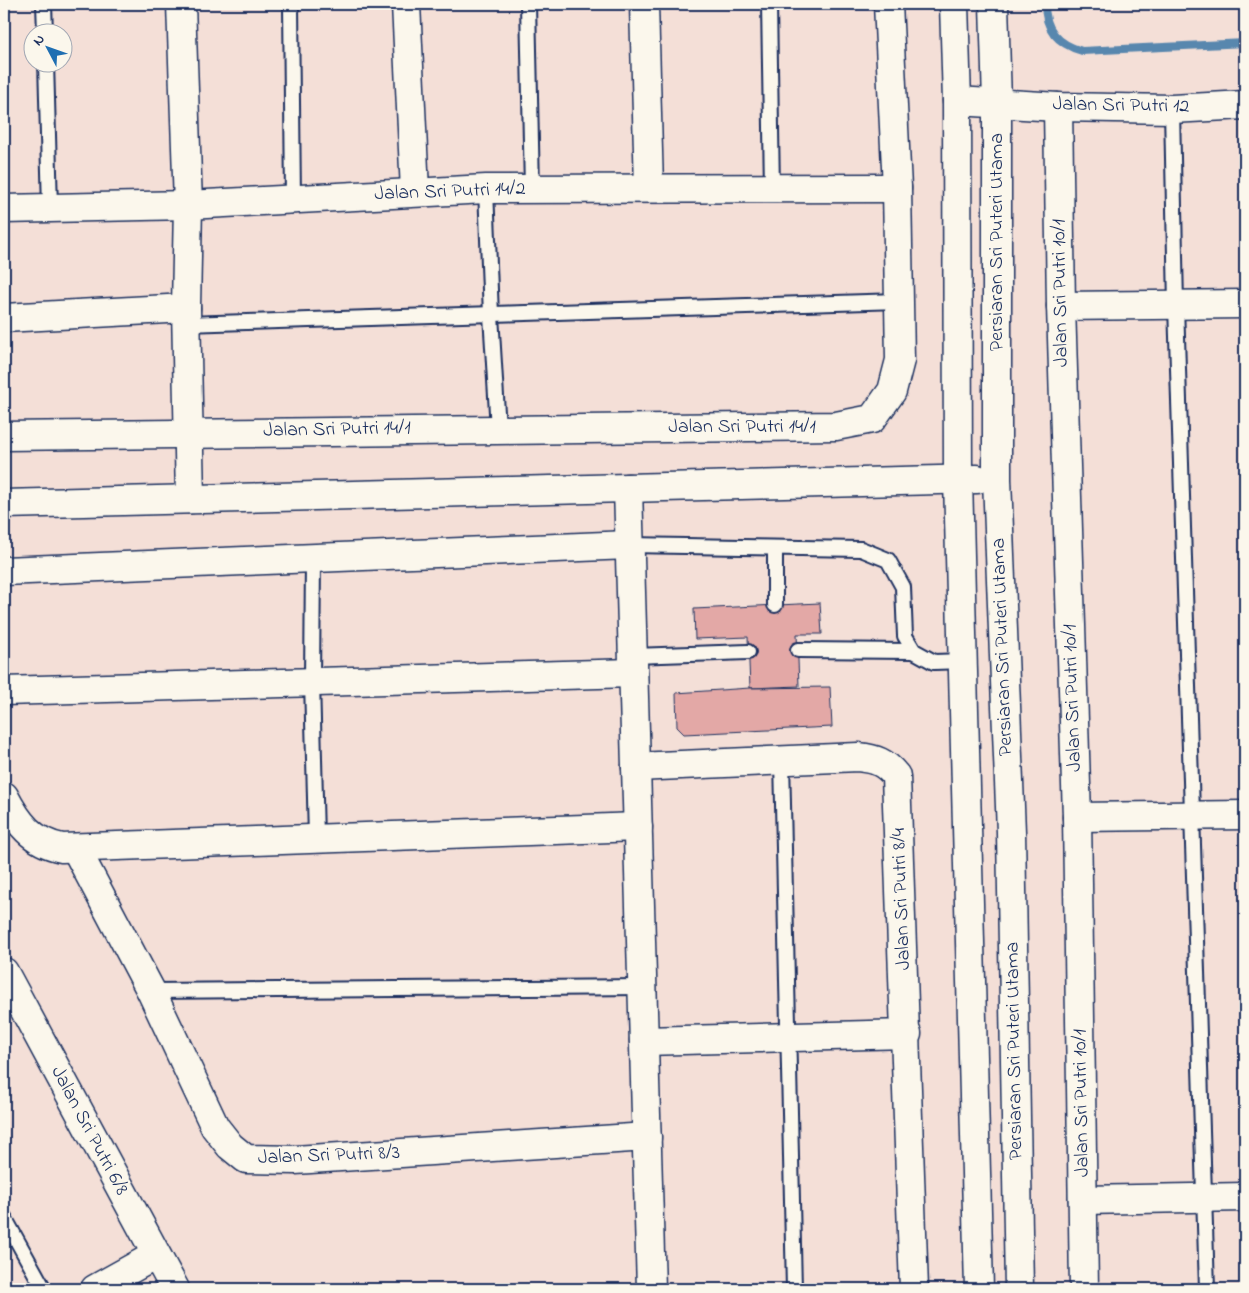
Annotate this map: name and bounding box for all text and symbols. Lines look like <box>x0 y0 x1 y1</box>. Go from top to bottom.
north arrow <box>22 22 72 72</box>
text: N <box>28 30 50 51</box>
street label: Jalan Sri Putri 12 <box>1052 90 1190 122</box>
street label: Persiaran Sri Puteri Utama <box>983 133 1012 351</box>
street label: Jalan Sri Putri 14/2 <box>374 175 526 209</box>
street label: Jalan Sri Putri 10/1 <box>1045 219 1077 367</box>
street label: Jalan Sri Putri 14/1 <box>668 413 816 442</box>
street label: Jalan Sri Putri 14/1 <box>263 414 411 446</box>
street label: Persiaran Sri Puteri Utama <box>985 537 1021 757</box>
street label: Jalan Sri Putri 10/1 <box>1056 624 1090 772</box>
street label: Jalan Sri Putri 8/4 <box>885 827 919 971</box>
street label: Persiaran Sri Puteri Utama <box>999 942 1031 1160</box>
street label: Jalan Sri Putri 10/1 <box>1066 1029 1098 1177</box>
street label: Jalan Sri Putri 6/8 <box>43 1061 135 1201</box>
street label: Jalan Sri Putri 8/3 <box>257 1139 401 1173</box>

